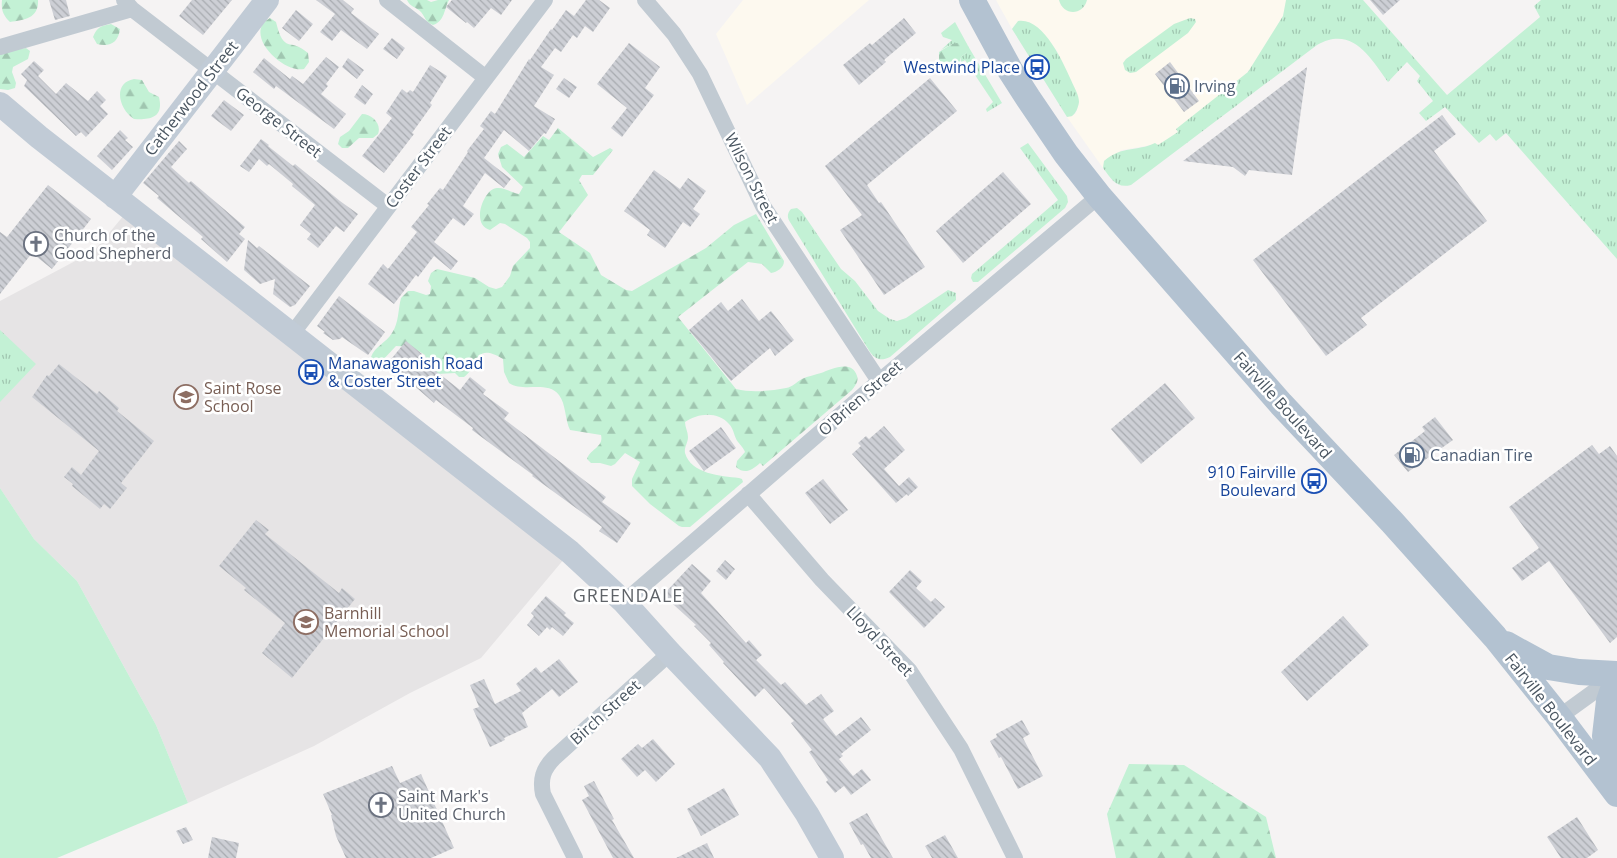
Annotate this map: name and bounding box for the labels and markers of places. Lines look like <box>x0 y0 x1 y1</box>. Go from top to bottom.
bus stop icon: Westwind Place <box>1024 54 1050 80</box>
place label: Westwind Place <box>904 56 1020 78</box>
fuel station icon: Irving <box>1164 73 1190 99</box>
place label: Irving <box>1194 75 1236 97</box>
place label: Church of the Good Shepherd <box>54 224 171 264</box>
church icon: Church of the Good Shepherd <box>23 231 49 257</box>
place label: Manawagonish Road & Coster Street <box>328 352 483 392</box>
bus stop icon: Manawagonish Road & Coster Street <box>298 359 324 385</box>
place label: Saint Rose School <box>204 377 282 417</box>
school or university icon: Saint Rose School <box>173 384 199 410</box>
fuel station icon: Canadian Tire <box>1399 442 1425 468</box>
place label: Canadian Tire <box>1430 444 1533 466</box>
place label: 910 Fairville Boulevard <box>1208 461 1296 501</box>
bus stop icon: 910 Fairville Boulevard <box>1301 468 1327 494</box>
place label: Barnhill Memorial School <box>324 602 449 642</box>
school or university icon: Barnhill Memorial School <box>293 609 319 635</box>
place label: Saint Mark's United Church <box>398 785 506 825</box>
church icon: Saint Mark's United Church <box>368 792 394 818</box>

